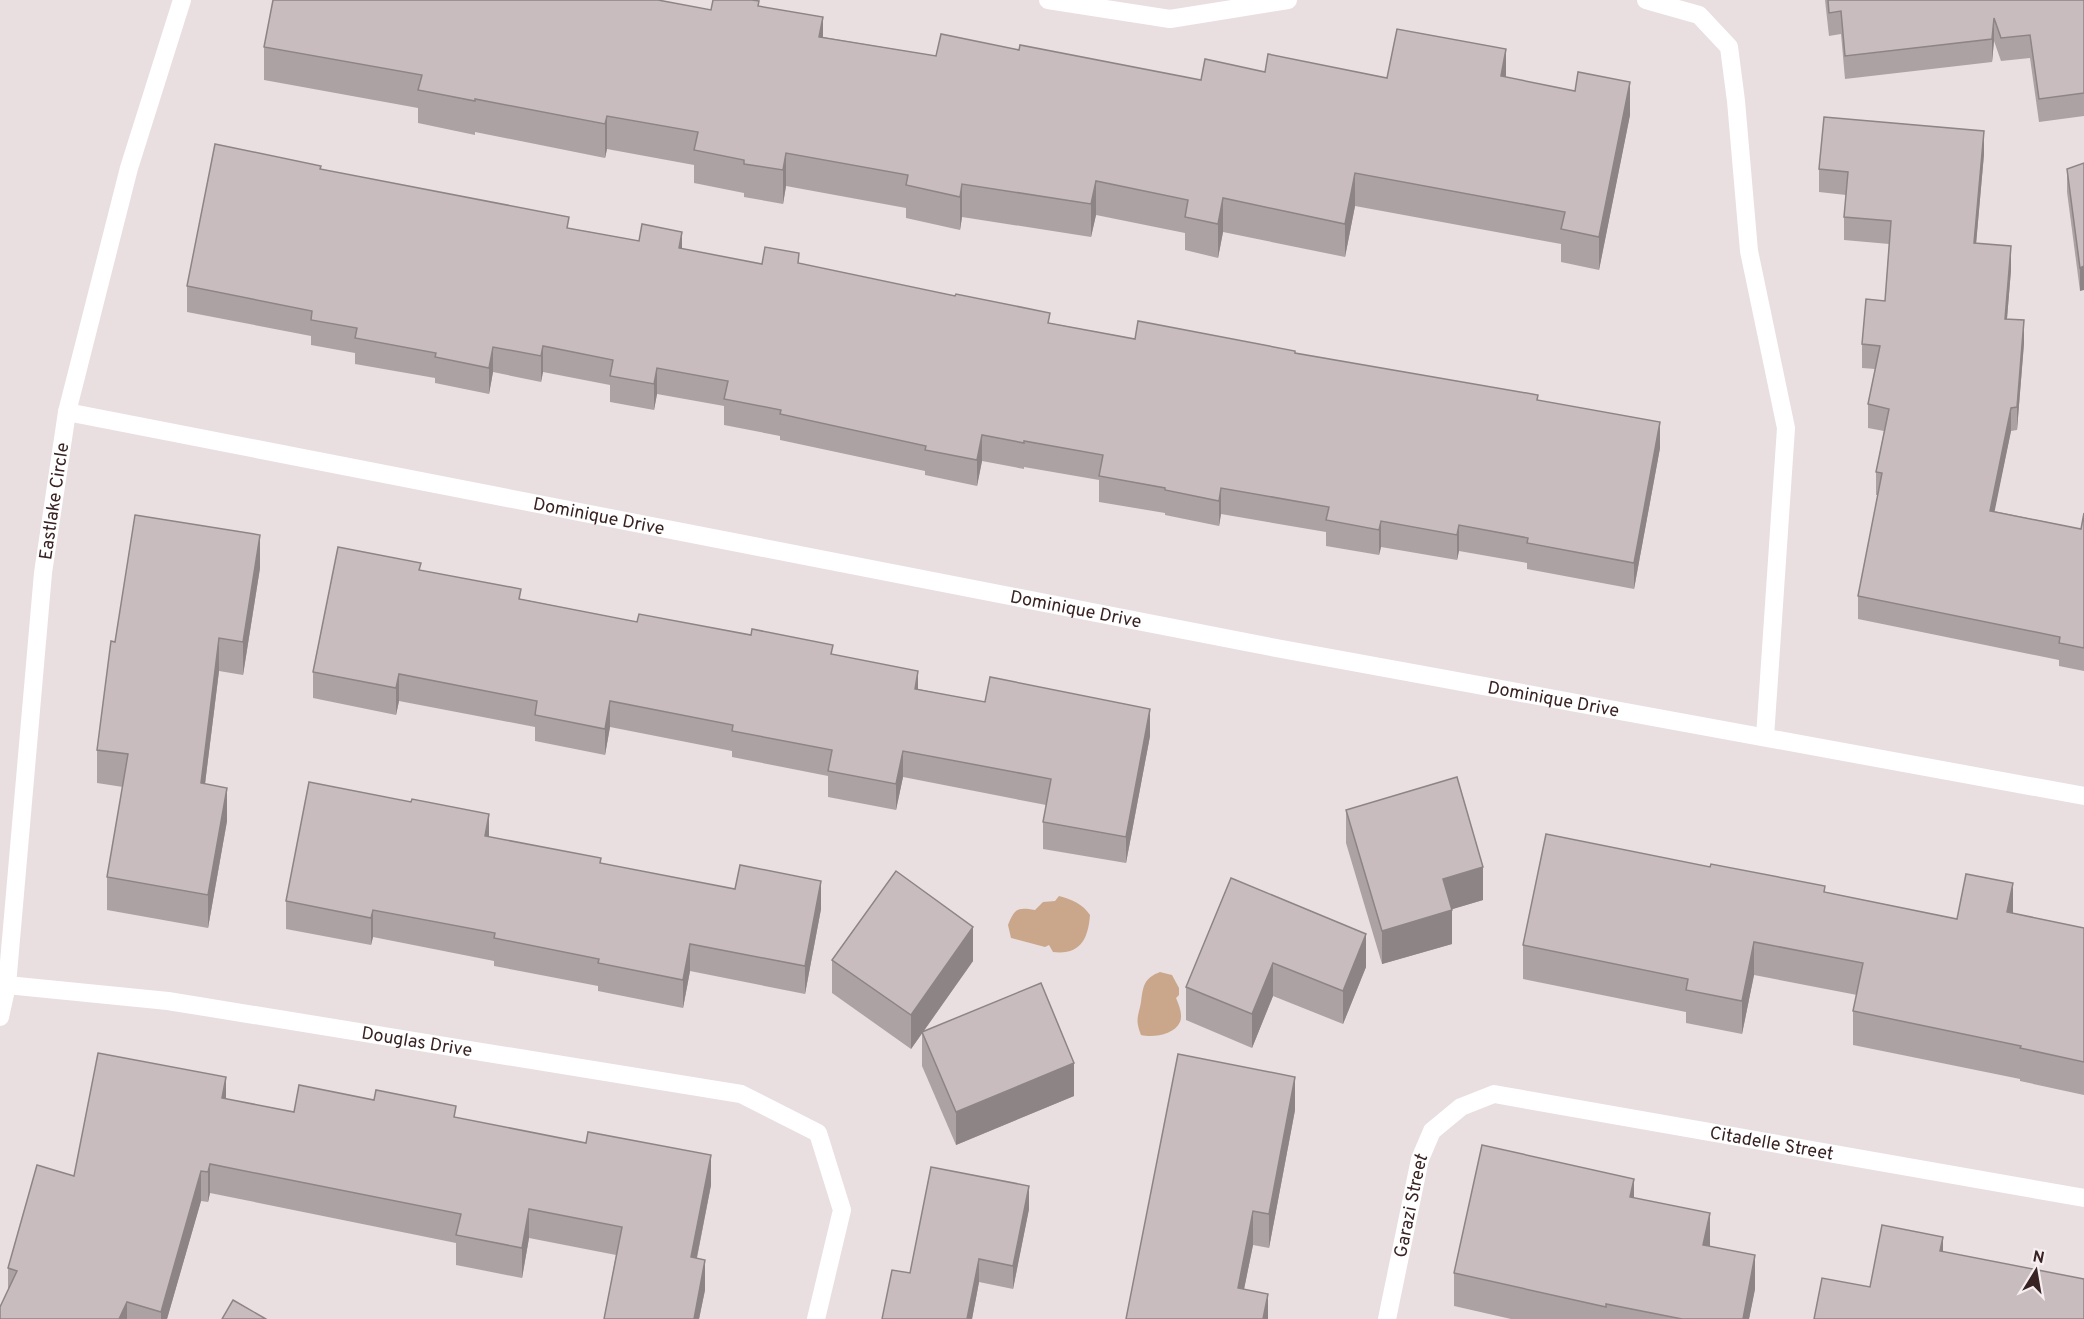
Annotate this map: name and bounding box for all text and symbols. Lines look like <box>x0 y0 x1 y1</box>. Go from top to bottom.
street label: Eastlake Circle <box>35 441 75 562</box>
street label: Dominique Drive <box>531 493 666 541</box>
street label: Dominique Drive <box>1008 586 1143 634</box>
street label: Dominique Drive <box>1486 677 1621 724</box>
street label: Douglas Drive <box>360 1023 474 1063</box>
street label: Citadelle Street <box>1708 1122 1835 1167</box>
street label: Garazi Street <box>1390 1150 1434 1260</box>
north arrow <box>2006 1241 2066 1301</box>
text: N <box>2031 1247 2046 1269</box>

